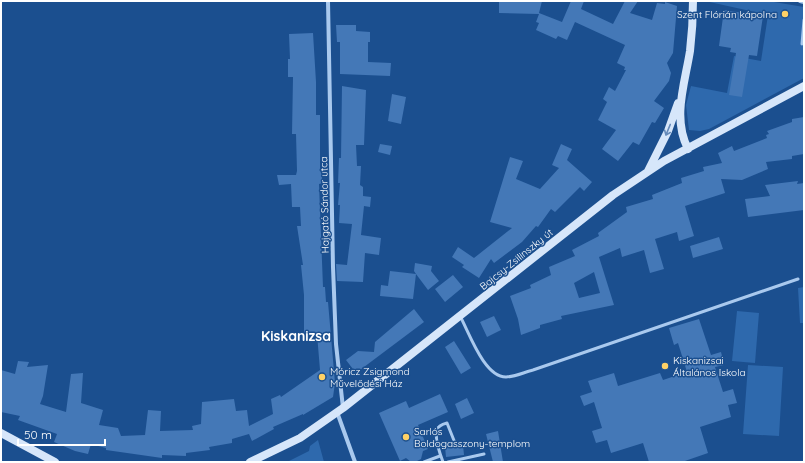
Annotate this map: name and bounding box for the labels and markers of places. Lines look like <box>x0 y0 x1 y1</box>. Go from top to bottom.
place label: Szent Flórián kápolna <box>677 8 777 21</box>
marker: Szent Flórián kápolna <box>780 9 790 19</box>
place label: Kiskanizsai Általános Iskola <box>673 354 746 379</box>
marker: Kiskanizsai Általános Iskola <box>660 361 670 371</box>
place label: Móricz Zsigmond Művelődési Ház <box>330 365 410 390</box>
marker: Móricz Zsigmond Művelődési Ház <box>317 372 327 382</box>
place label: Sarlós Boldogasszony-templom <box>414 425 530 450</box>
marker: Sarlós Boldogasszony-templom <box>401 432 411 442</box>

